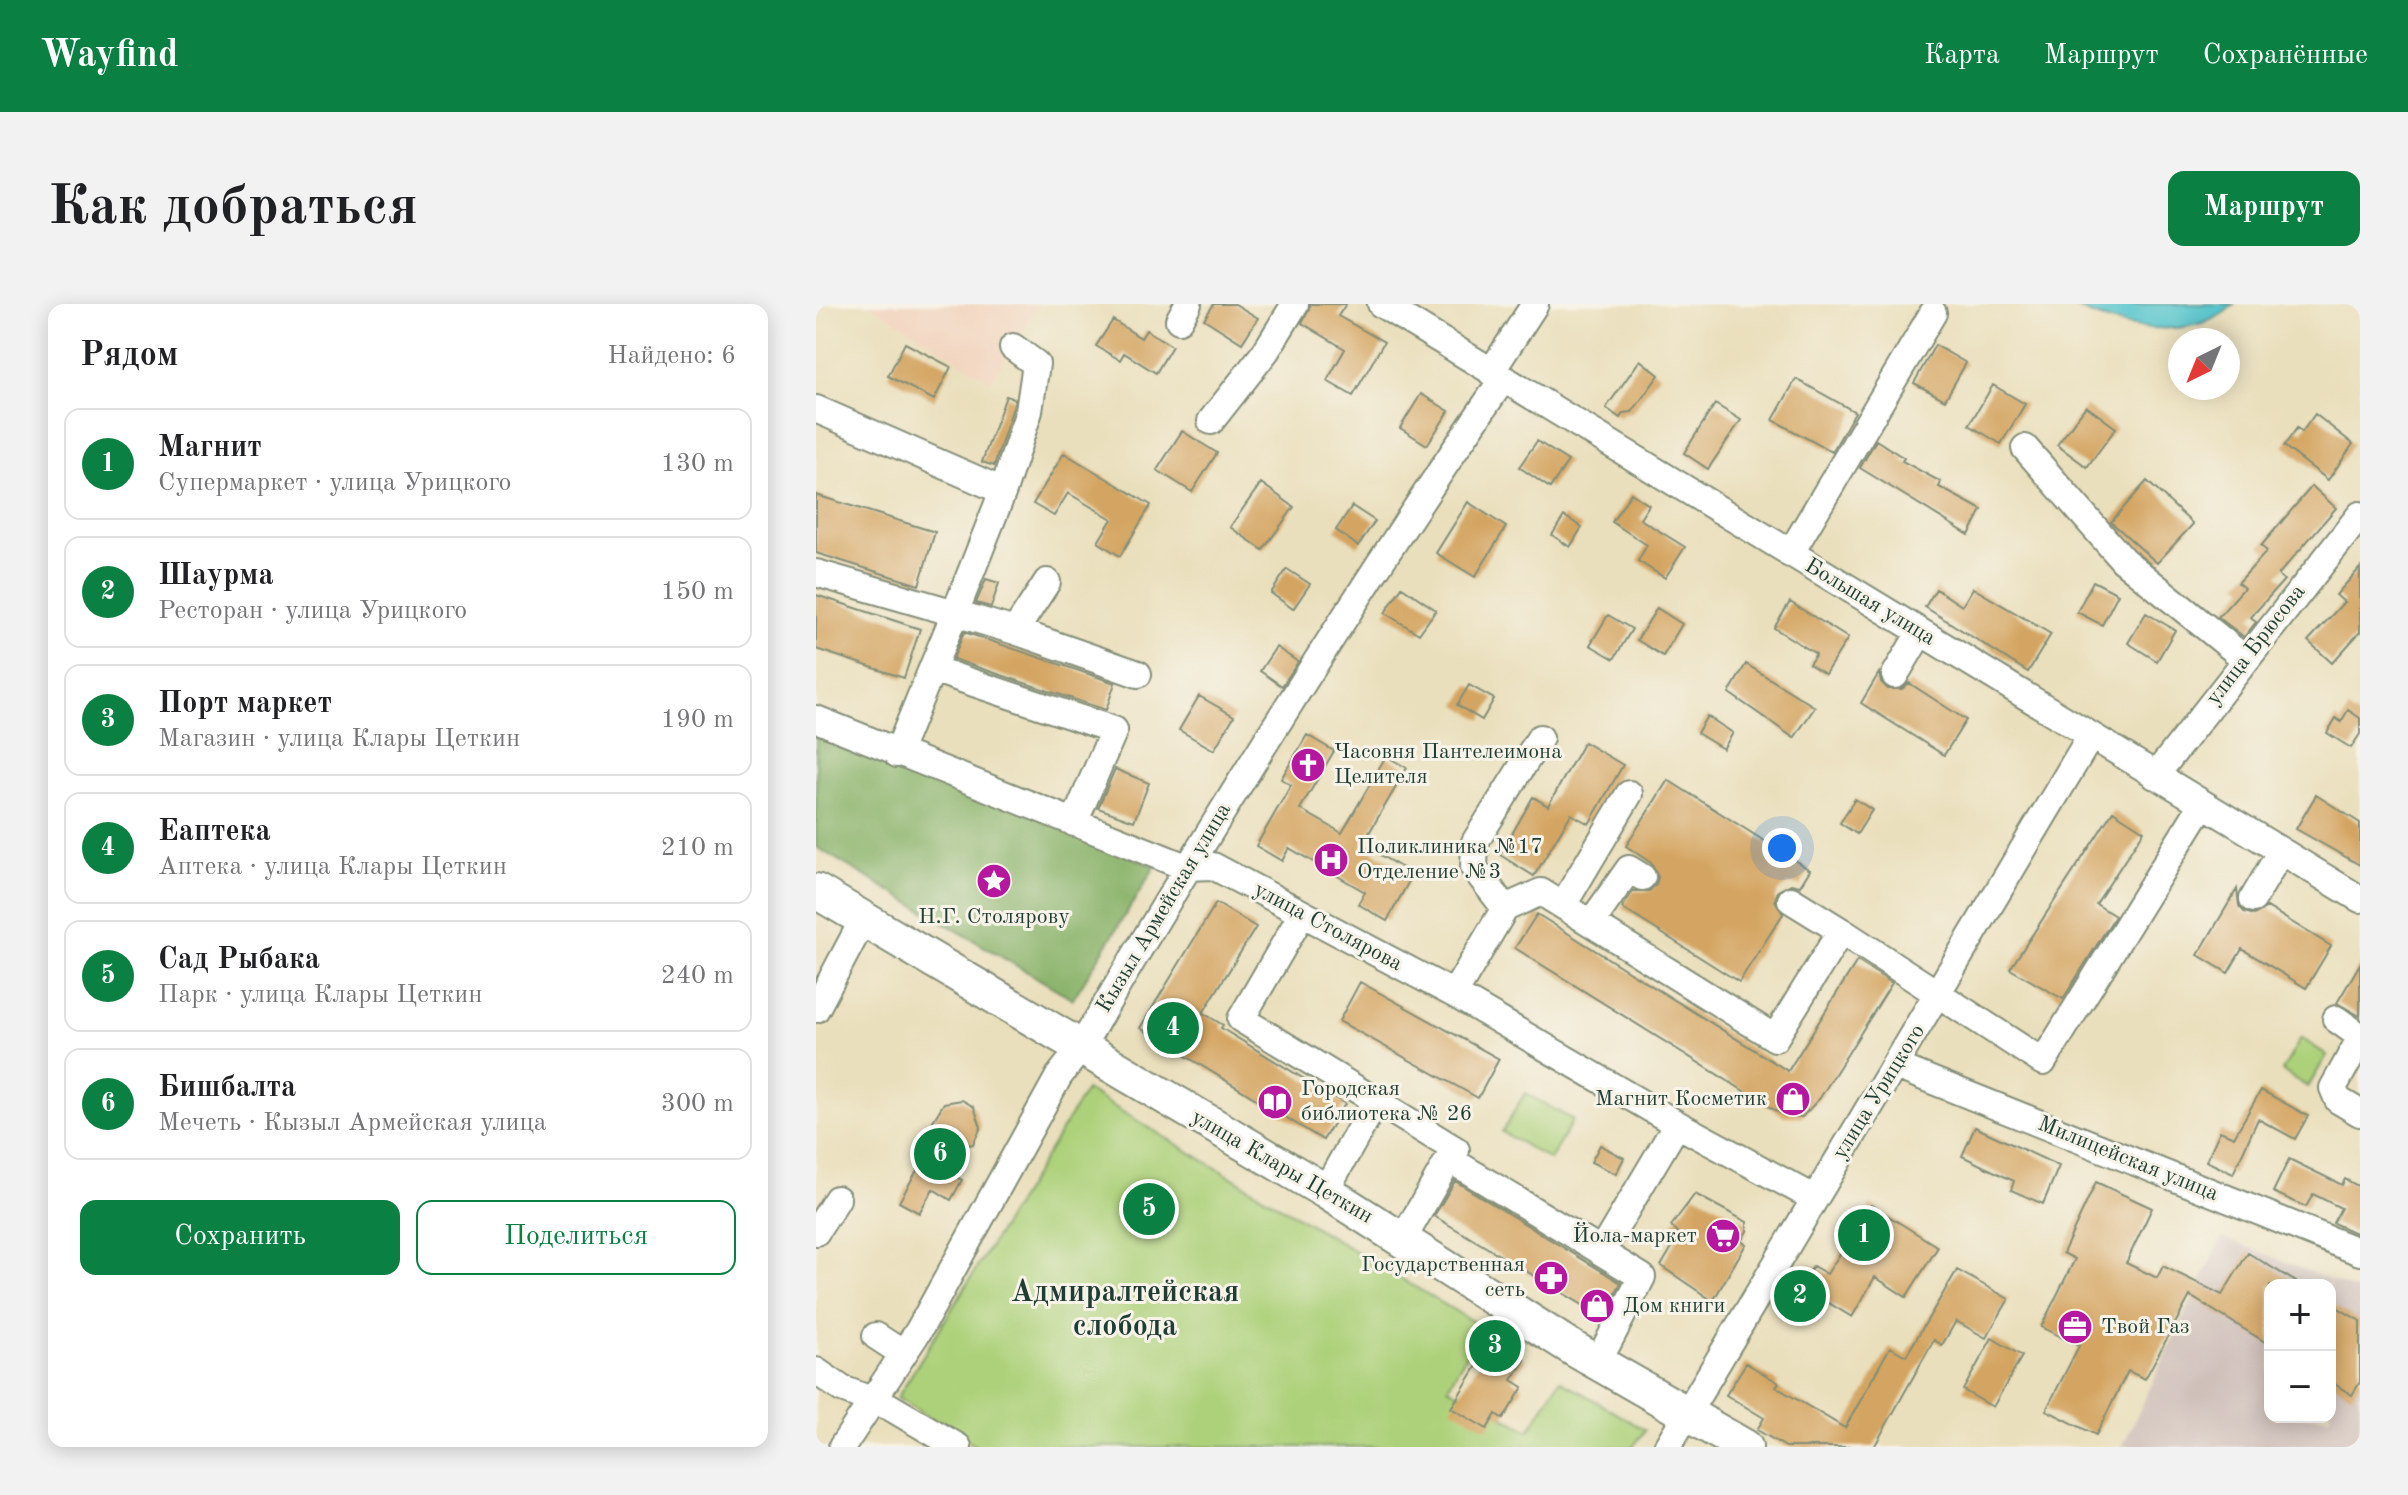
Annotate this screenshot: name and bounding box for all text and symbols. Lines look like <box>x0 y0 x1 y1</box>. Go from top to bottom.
text: Wayfind <box>40 37 178 75</box>
text: Карта <box>1924 42 2000 70</box>
text: Маршрут <box>2044 42 2159 70</box>
text: Сохранённые <box>2203 42 2368 70</box>
button: Маршрут <box>2168 171 2360 246</box>
text: Как добраться <box>48 180 418 236</box>
north arrow <box>2168 328 2240 400</box>
text: Рядом <box>80 339 179 373</box>
text: Найдено: 6 <box>607 343 736 369</box>
text: Магнит <box>158 433 262 463</box>
text: 1 <box>100 451 116 477</box>
text: 130 m <box>661 451 734 477</box>
text: Супермаркет · улица Урицкого <box>158 470 511 496</box>
street label: Большая улица <box>1801 554 1939 650</box>
text: Шаурма <box>158 561 274 591</box>
text: 2 <box>100 579 116 605</box>
text: 150 m <box>661 579 734 605</box>
street label: улица Брюсова <box>2202 581 2310 709</box>
text: Ресторан · улица Урицкого <box>158 598 467 624</box>
text: Порт маркет <box>158 689 332 719</box>
text: 3 <box>100 707 116 733</box>
text: 190 m <box>661 707 734 733</box>
text: Магазин · улица Клары Цеткин <box>158 726 520 752</box>
place label: Часовня Пантелеимона Целителя <box>1334 741 1562 788</box>
church icon: Часовня Пантелеимона Целителя <box>1289 746 1327 784</box>
street label: Кызыл Армейская улица <box>1093 799 1235 1017</box>
text: Еаптека <box>158 817 271 847</box>
your location <box>1762 828 1802 868</box>
text: 4 <box>100 835 116 861</box>
text: 210 m <box>661 835 734 861</box>
place label: Поликлиника №17 Отделение №3 <box>1357 836 1543 883</box>
hospital icon: Поликлиника №17 Отделение №3 <box>1312 841 1350 879</box>
text: Аптека · улица Клары Цеткин <box>158 854 507 880</box>
place icon: Н.Г. Столярову <box>975 862 1013 900</box>
street label: улица Столярова <box>1250 879 1406 975</box>
place label: Н.Г. Столярову <box>918 906 1070 928</box>
text: Сад Рыбака <box>158 945 320 975</box>
text: 5 <box>100 963 116 989</box>
text: 240 m <box>661 963 734 989</box>
text: Парк · улица Клары Цеткин <box>158 982 483 1008</box>
pin: 4 <box>1147 998 1199 1058</box>
street label: улица Урицкого <box>1829 1021 1929 1163</box>
text: Бишбалта <box>158 1073 296 1103</box>
place label: Городская библиотека № 26 <box>1301 1078 1472 1125</box>
shop icon: Магнит Косметик <box>1774 1080 1812 1118</box>
library icon: Городская библиотека № 26 <box>1256 1083 1294 1121</box>
place label: Магнит Косметик <box>1595 1088 1767 1110</box>
text: 6 <box>100 1091 116 1117</box>
text: 300 m <box>661 1091 734 1117</box>
street label: улица Клары Цеткин <box>1188 1106 1376 1228</box>
text: Мечеть · Кызыл Армейская улица <box>158 1110 547 1136</box>
street label: Милицейская улица <box>2035 1113 2222 1205</box>
pin: 6 <box>914 1124 966 1184</box>
pin: 5 <box>1123 1179 1175 1239</box>
button: Сохранить <box>80 1200 400 1275</box>
button: Поделиться <box>416 1200 736 1275</box>
pin: 1 <box>1838 1205 1890 1265</box>
supermarket icon: Йола-маркет <box>1704 1217 1742 1255</box>
place label: Йола-маркет <box>1573 1221 1697 1247</box>
place label: Государственная сеть <box>1361 1254 1525 1301</box>
pharmacy icon: Государственная сеть <box>1532 1259 1570 1297</box>
pin: 2 <box>1774 1266 1826 1326</box>
district label: Адмиралтейская слобода <box>1011 1278 1239 1342</box>
map controls <box>2264 1279 2336 1423</box>
button: + <box>2264 1279 2336 1351</box>
shop icon: Дом книги <box>1578 1287 1616 1325</box>
place label: Дом книги <box>1623 1295 1725 1317</box>
office icon: Твой Газ <box>2056 1308 2094 1346</box>
pin: 3 <box>1469 1316 1521 1376</box>
place label: Твой Газ <box>2101 1316 2190 1338</box>
button: − <box>2264 1351 2336 1423</box>

